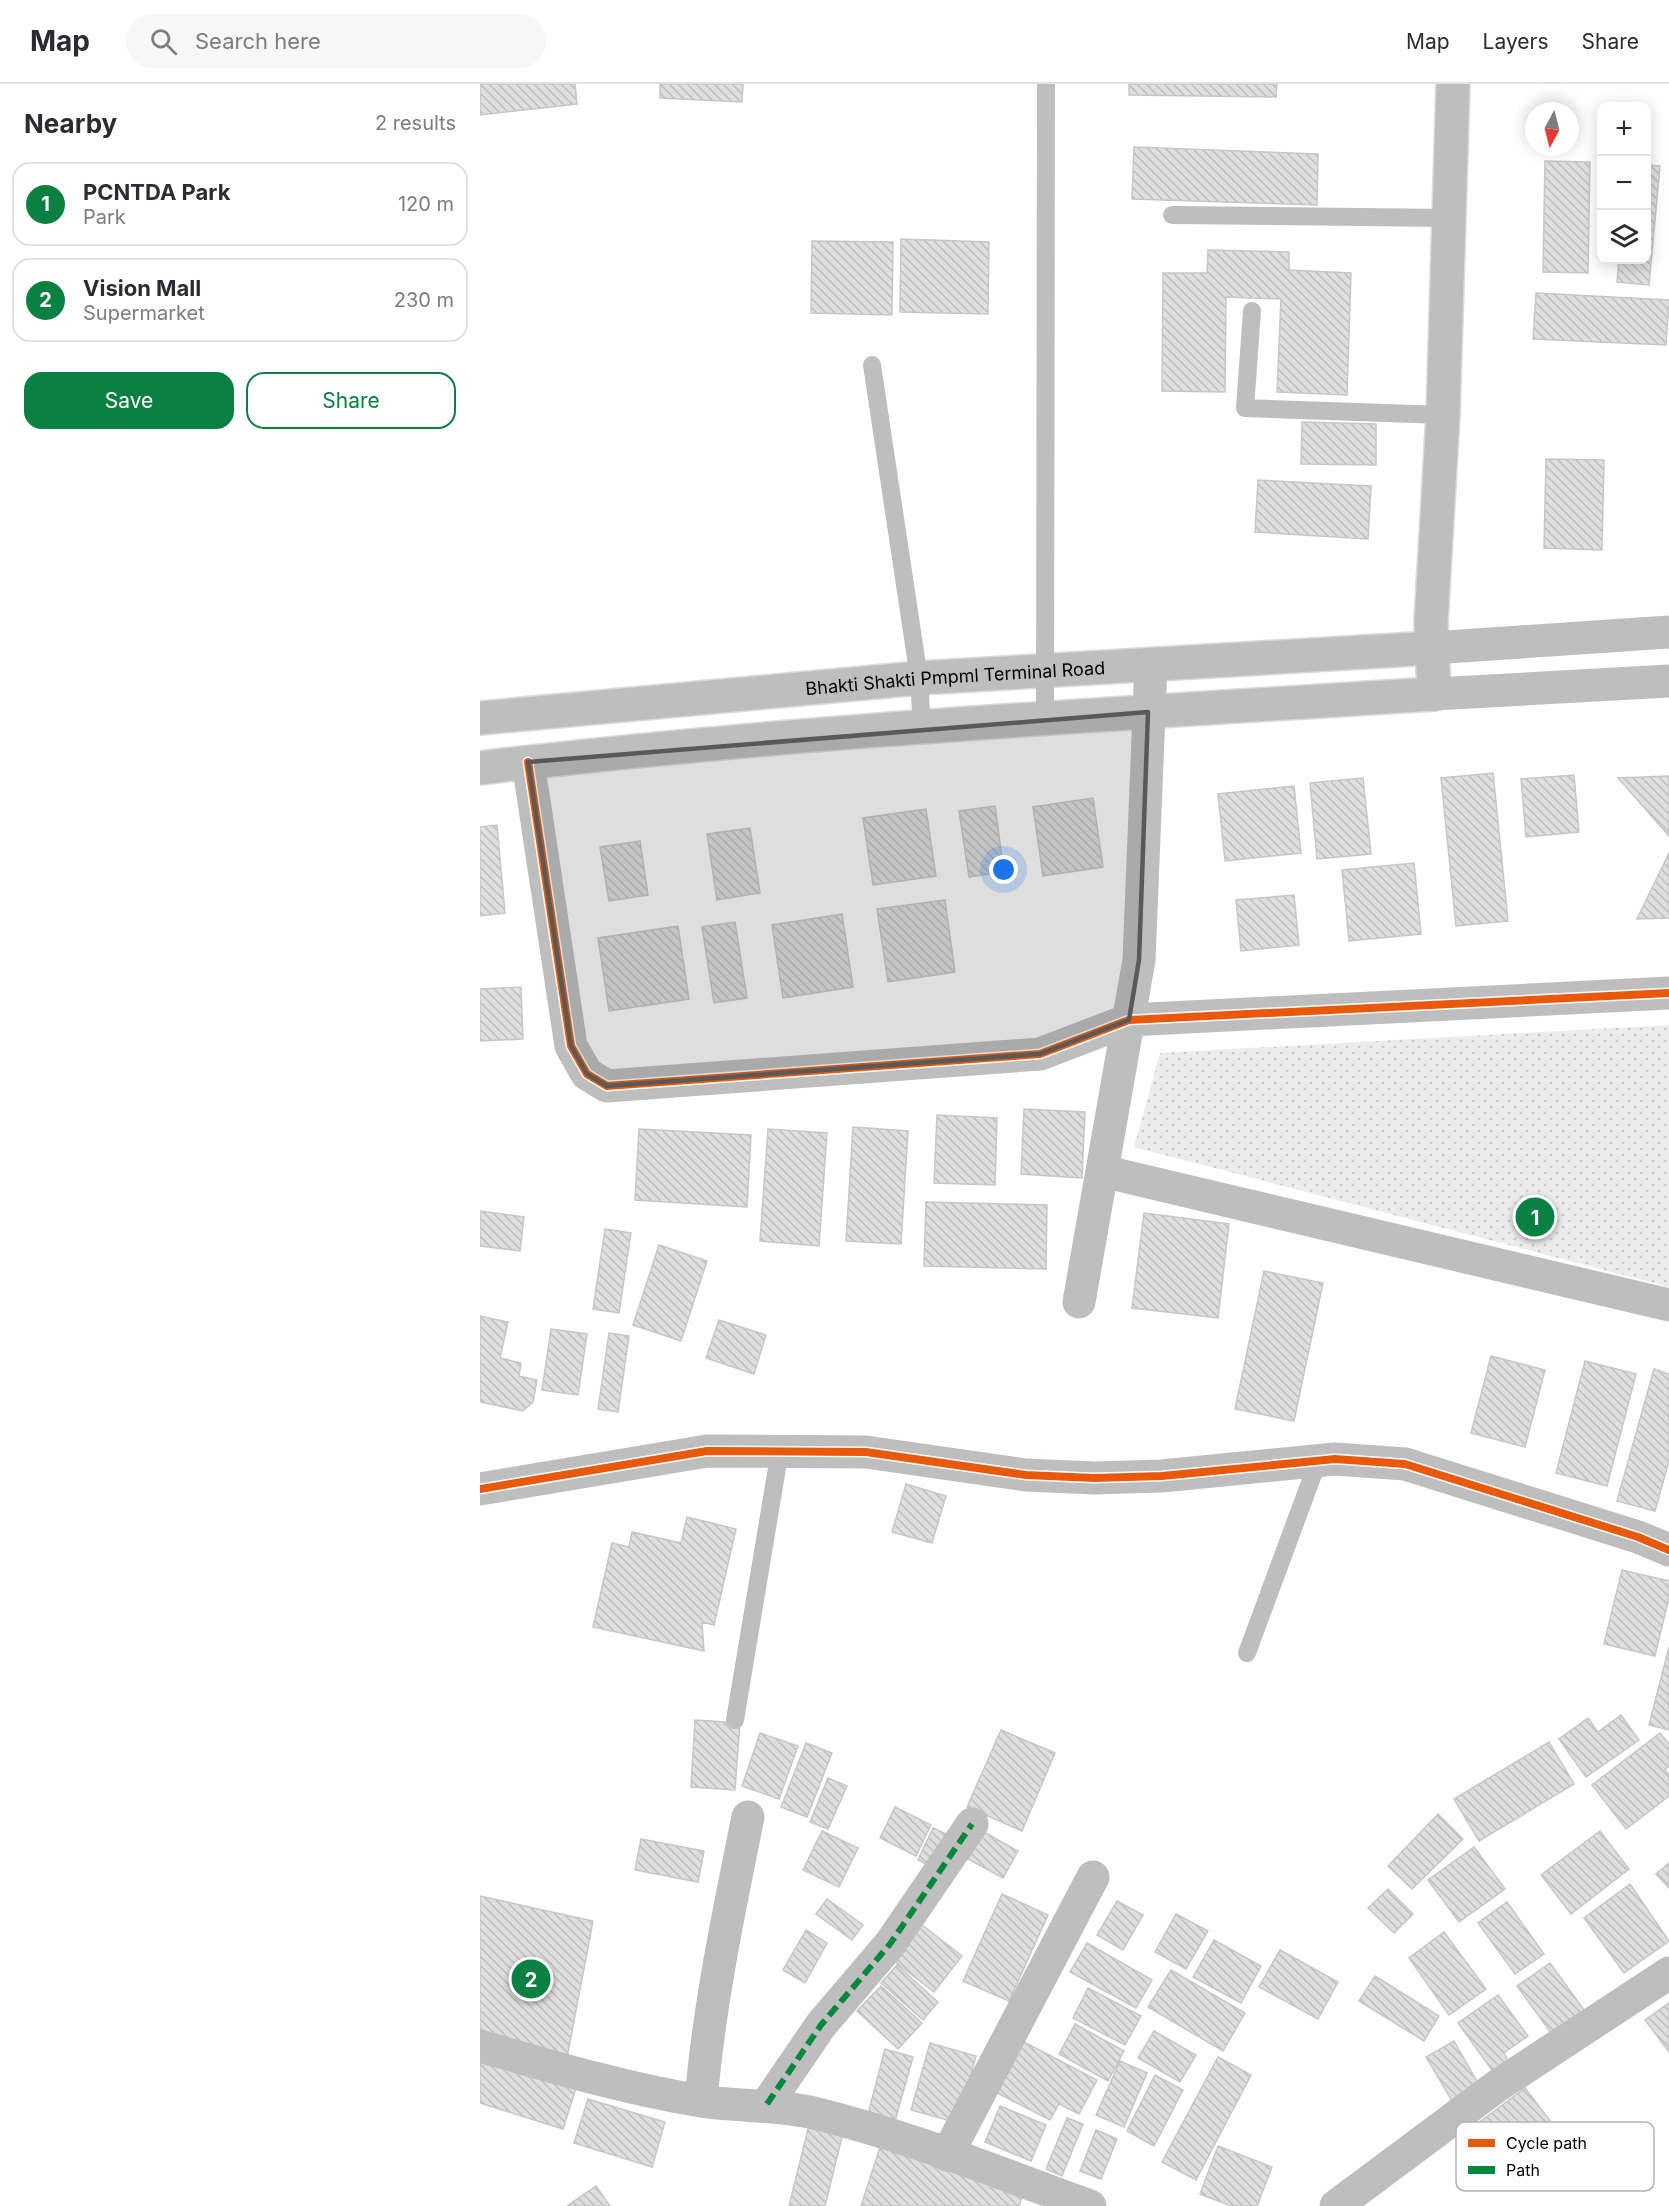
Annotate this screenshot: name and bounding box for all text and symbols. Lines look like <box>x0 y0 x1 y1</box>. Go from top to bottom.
search box <box>126 14 546 68</box>
text: Map <box>30 24 90 58</box>
icon: search <box>147 25 180 58</box>
text: Search here <box>195 28 321 54</box>
text: Map <box>1406 29 1450 54</box>
text: Layers <box>1483 29 1549 54</box>
text: Share <box>1582 29 1639 54</box>
north arrow <box>1525 102 1579 156</box>
map controls <box>1597 102 1651 264</box>
button: + <box>1597 102 1651 156</box>
text: Nearby <box>24 108 117 139</box>
text: 2 results <box>375 111 456 135</box>
button: − <box>1597 156 1651 210</box>
text: PCNTDA Park <box>83 179 230 205</box>
text: 1 <box>41 192 50 216</box>
text: 120 m <box>398 192 454 216</box>
text: Park <box>83 205 126 229</box>
button: layers <box>1597 210 1651 264</box>
text: Vision Mall <box>83 275 201 301</box>
text: 2 <box>39 288 52 312</box>
text: 230 m <box>394 288 454 312</box>
text: Supermarket <box>83 301 205 325</box>
button: Save <box>24 372 234 429</box>
button: Share <box>246 372 456 429</box>
street label: Bhakti Shakti Pmpml Terminal Road <box>805 657 1106 699</box>
your location <box>989 855 1018 884</box>
pin: 1 <box>1516 1194 1554 1240</box>
pin: 2 <box>512 1956 550 2002</box>
legend <box>1456 2122 1654 2191</box>
text: Cycle path <box>1506 2133 1587 2153</box>
text: Path <box>1506 2160 1540 2180</box>

